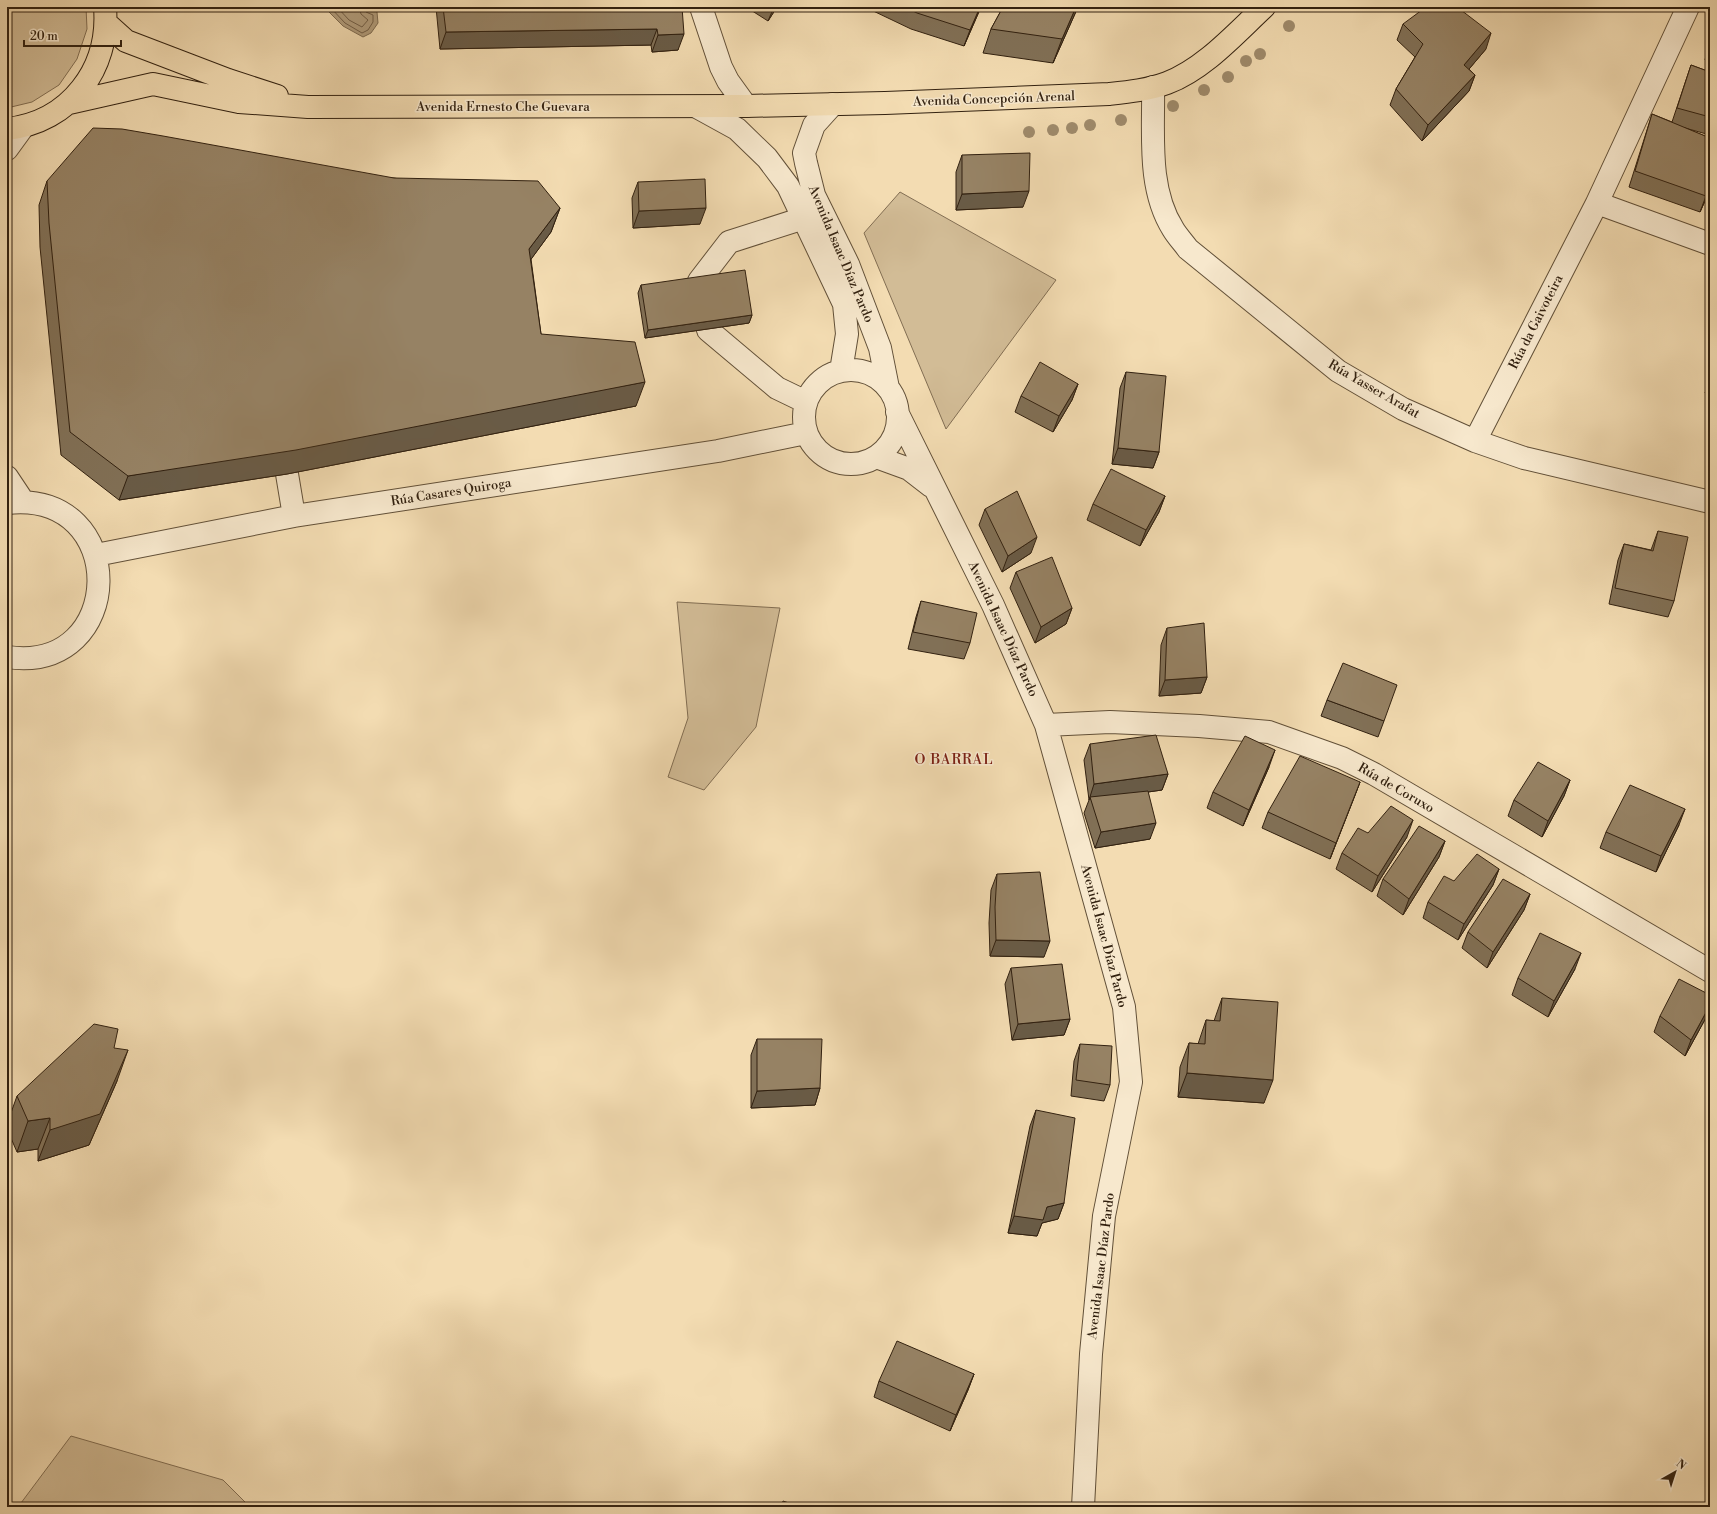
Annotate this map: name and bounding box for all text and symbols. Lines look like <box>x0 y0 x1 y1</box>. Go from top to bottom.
scale bar <box>24 22 121 48</box>
text: 20 m <box>30 29 58 44</box>
street label: Avenida Concepción Arenal <box>912 88 1075 110</box>
street label: Avenida Ernesto Che Guevara <box>415 99 590 115</box>
street label: Avenida Isaac Díaz Pardo <box>804 182 877 325</box>
street label: Rúa da Gaivoteira <box>1505 272 1567 372</box>
street label: Rúa Yasser Arafat <box>1325 356 1423 422</box>
street label: Rúa Casares Quiroga <box>390 475 513 509</box>
street label: Avenida Isaac Díaz Pardo <box>964 558 1041 699</box>
district label: O BARRAL <box>915 751 993 769</box>
street label: Rúa de Coruxo <box>1355 760 1437 816</box>
street label: Avenida Isaac Díaz Pardo <box>1077 862 1131 1009</box>
street label: Avenida Isaac Díaz Pardo <box>1084 1192 1118 1341</box>
north arrow <box>1655 1452 1695 1492</box>
text: N <box>1673 1457 1689 1473</box>

